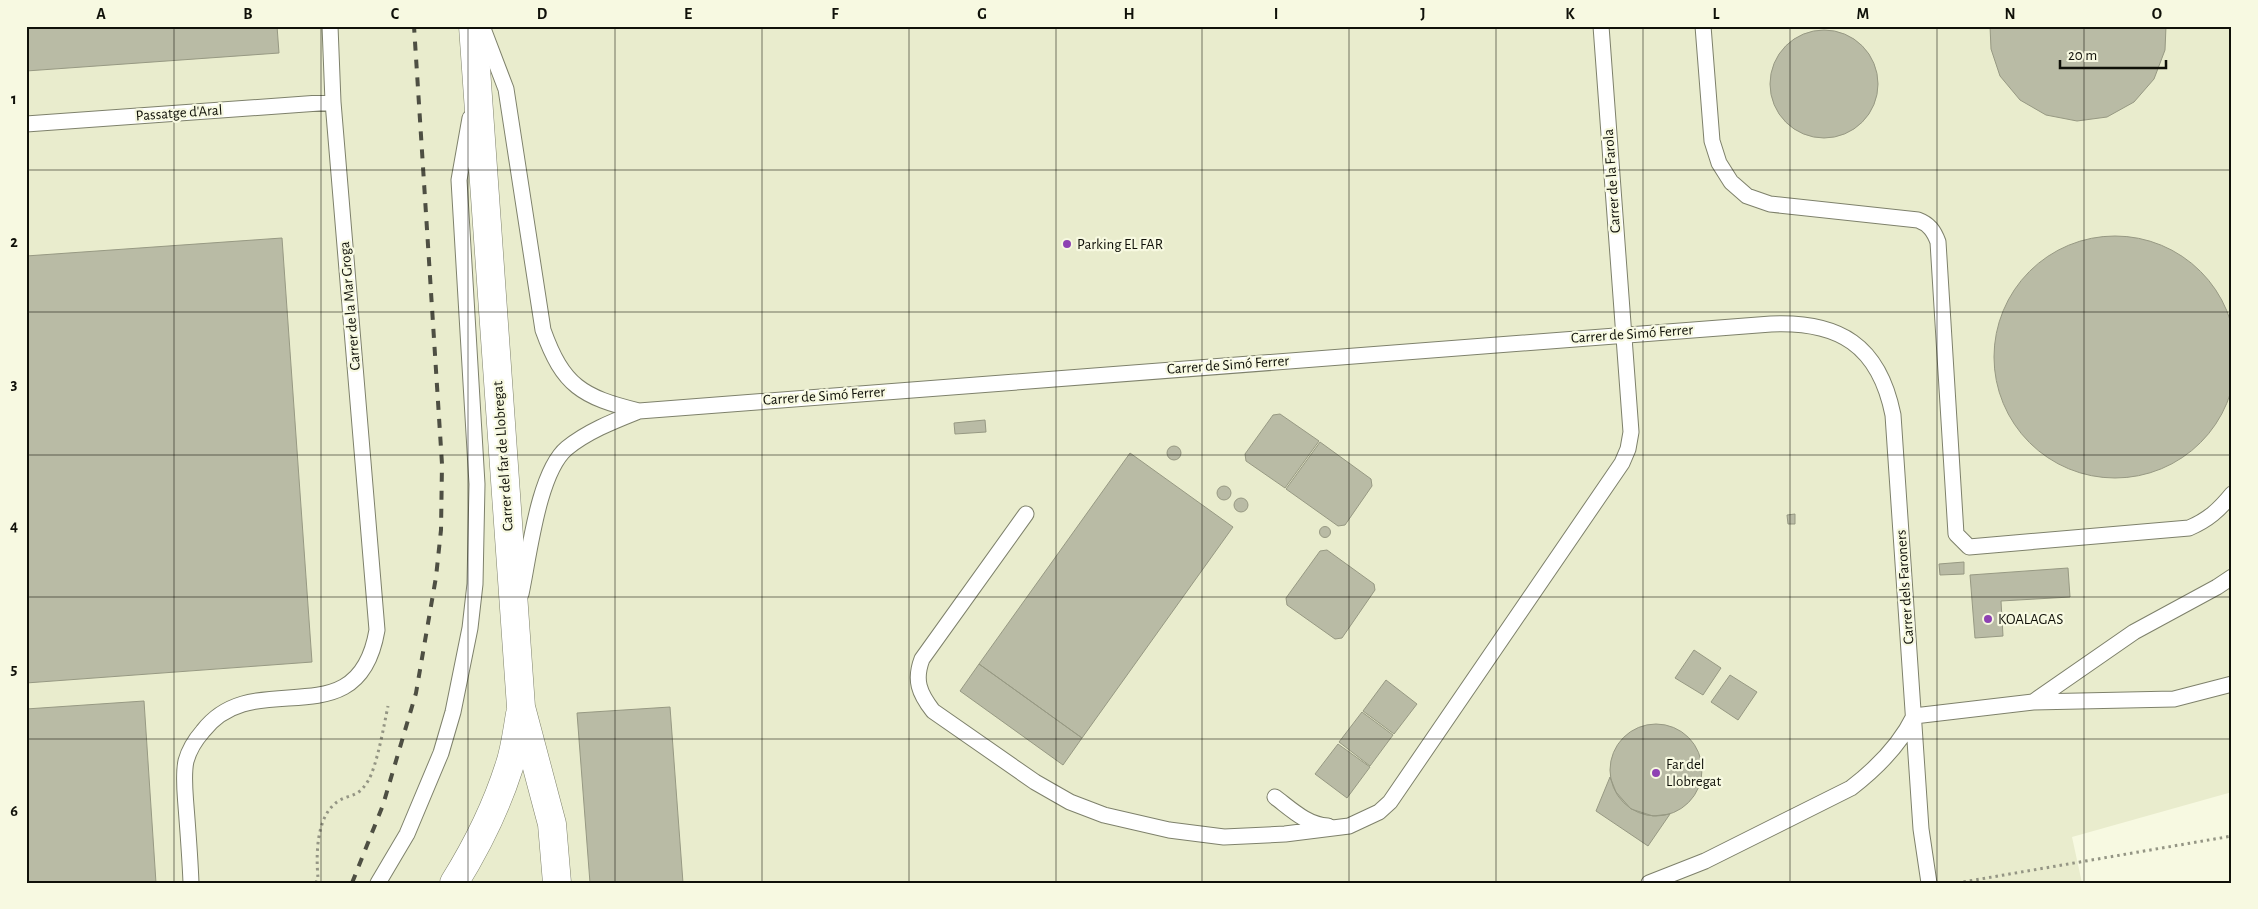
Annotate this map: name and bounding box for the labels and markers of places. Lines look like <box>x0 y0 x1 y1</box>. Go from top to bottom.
place label: Parking EL FAR <box>1077 237 1163 252</box>
marker: Parking EL FAR <box>1061 238 1073 250</box>
place label: KOALAGAS <box>1998 612 2063 627</box>
marker: KOALAGAS <box>1982 613 1994 625</box>
place label: Far del Llobregat <box>1666 757 1722 789</box>
marker: Far del Llobregat <box>1650 767 1662 779</box>

